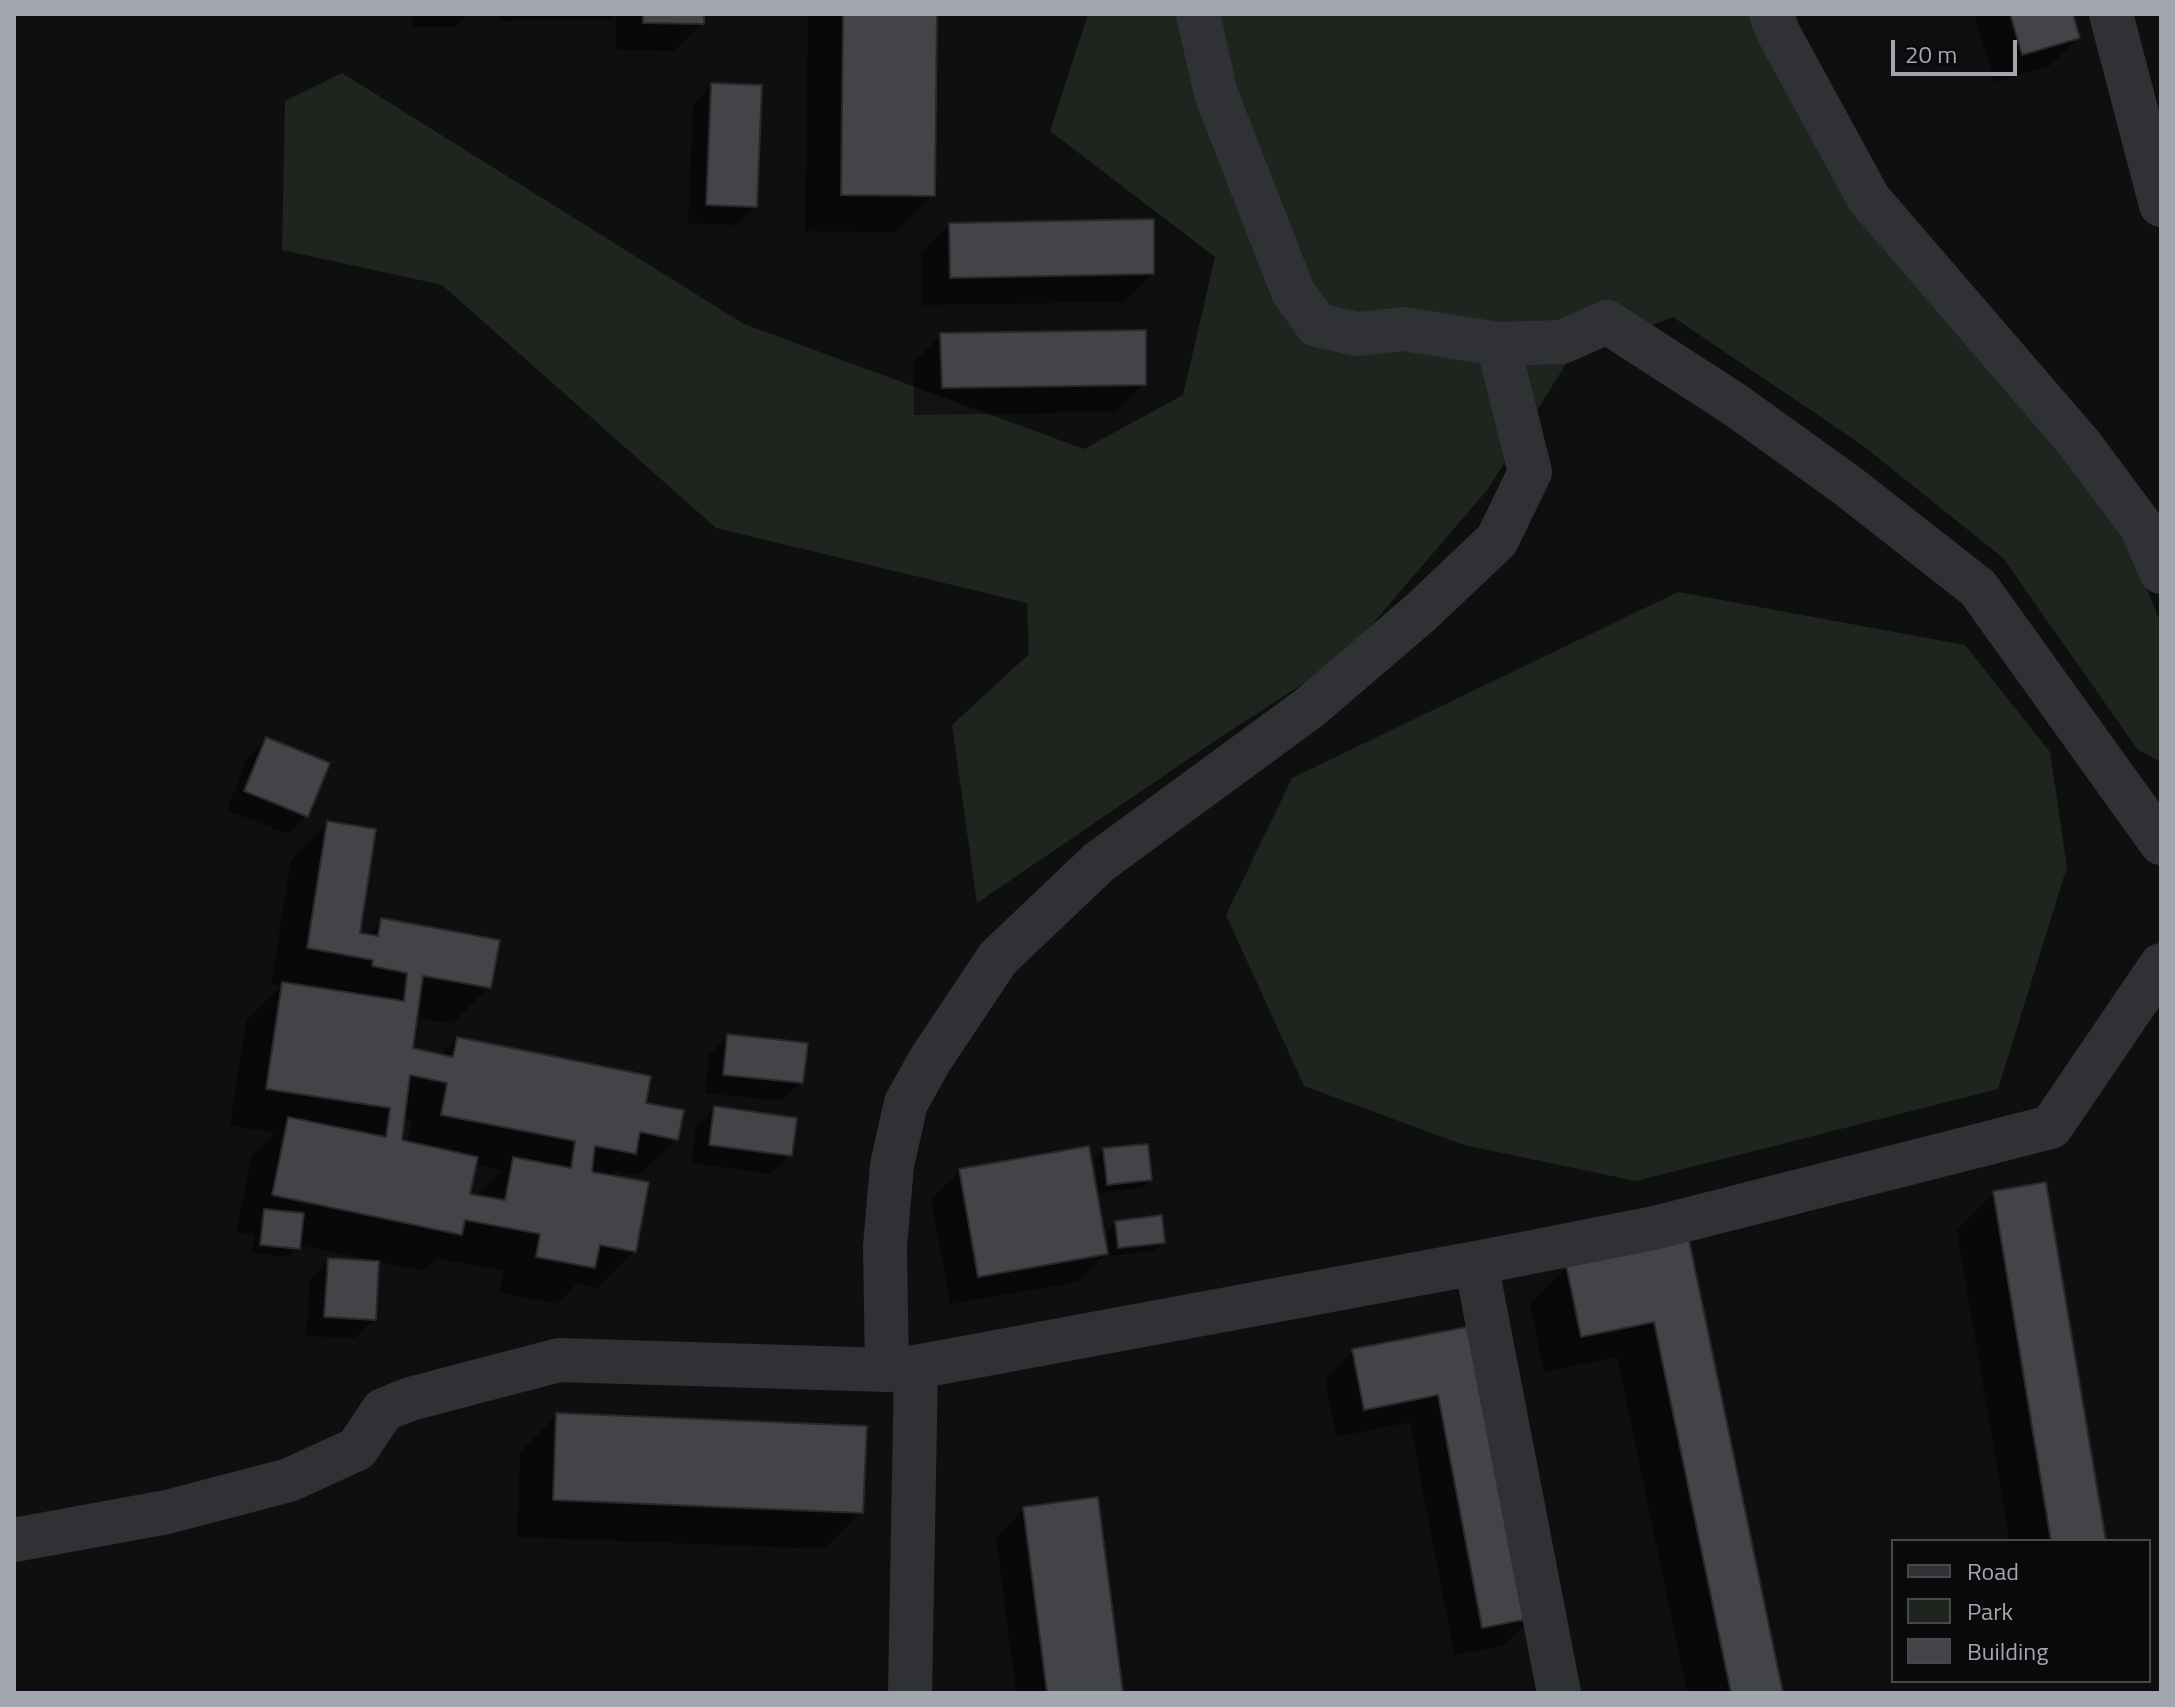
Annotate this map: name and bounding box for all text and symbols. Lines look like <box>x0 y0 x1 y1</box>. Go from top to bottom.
scale bar <box>1895 24 2021 74</box>
text: 20 m <box>1905 36 1957 72</box>
legend <box>1891 1539 2151 1683</box>
text: Road <box>1967 1553 2019 1589</box>
text: Park <box>1967 1593 2013 1629</box>
text: Building <box>1967 1633 2049 1669</box>

